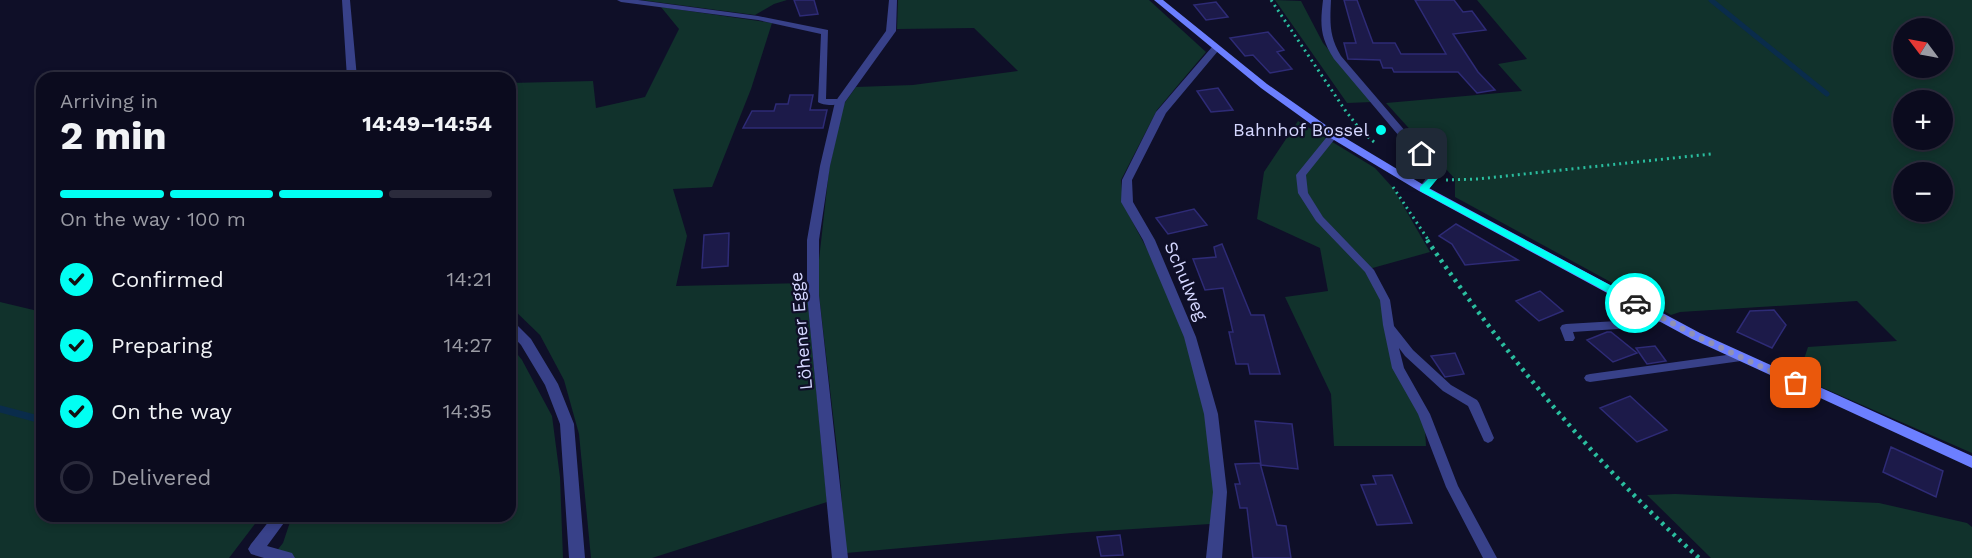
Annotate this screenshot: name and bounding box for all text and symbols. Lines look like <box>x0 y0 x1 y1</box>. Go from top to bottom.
north arrow <box>1893 18 1953 78</box>
map controls <box>1893 18 1953 222</box>
text: Arriving in <box>60 89 158 113</box>
button: + <box>1893 90 1953 150</box>
text: 14:49–14:54 <box>362 111 492 136</box>
text: 2 min <box>60 113 167 158</box>
place label: Bahnhof Bossel <box>1233 119 1369 140</box>
marker: Bahnhof Bossel <box>1374 123 1388 137</box>
pin <box>1396 128 1447 179</box>
icon: home <box>1405 137 1438 170</box>
button: − <box>1893 162 1953 222</box>
text: On the way · 100 m <box>60 207 246 231</box>
street label: Schulweg <box>1160 238 1213 324</box>
icon: check <box>60 263 93 296</box>
text: Confirmed <box>111 267 224 292</box>
text: 14:21 <box>447 267 492 291</box>
street label: Löhener Egge <box>785 271 816 391</box>
courier <box>1605 273 1665 333</box>
icon: car <box>1619 287 1652 320</box>
icon: check <box>60 329 93 362</box>
text: Preparing <box>111 333 212 358</box>
text: 14:27 <box>444 333 492 357</box>
pin <box>1770 357 1821 408</box>
icon: bag <box>1779 366 1812 399</box>
icon: check <box>60 395 93 428</box>
text: On the way <box>111 399 232 424</box>
text: 14:35 <box>443 399 492 423</box>
text: Delivered <box>111 465 211 490</box>

